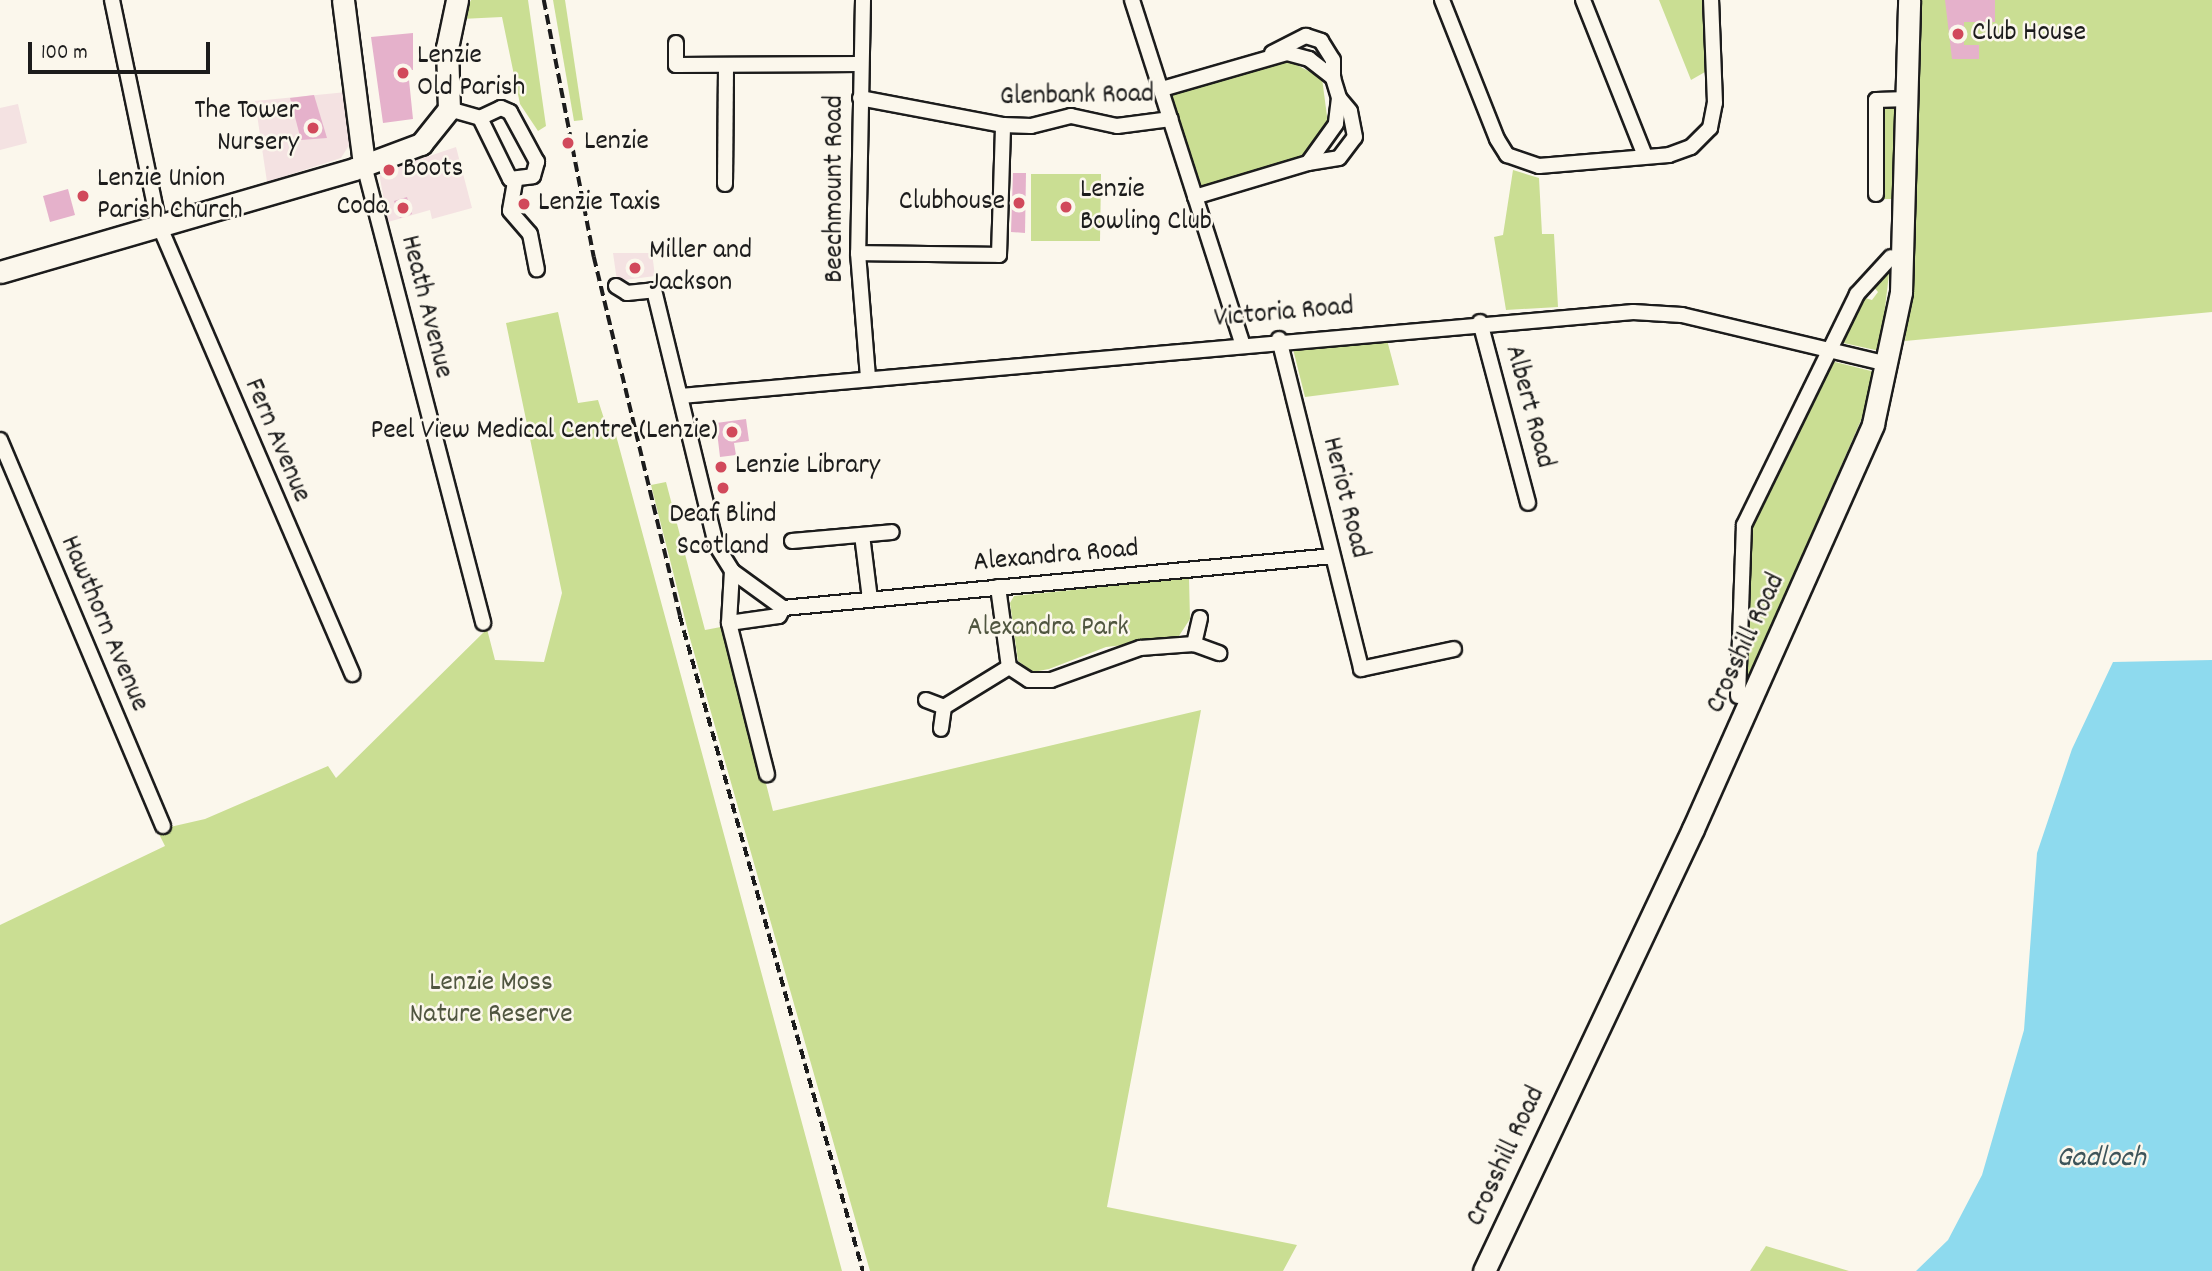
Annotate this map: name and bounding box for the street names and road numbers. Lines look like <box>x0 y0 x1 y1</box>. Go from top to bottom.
street label: Glenbank Road <box>999 79 1155 115</box>
street label: Beechmount Road <box>819 95 853 283</box>
street label: Heath Avenue <box>391 232 459 382</box>
street label: Victoria Road <box>1213 291 1355 337</box>
street label: Albert Road <box>1495 342 1561 472</box>
street label: Fern Avenue <box>235 374 317 508</box>
street label: Heriot Road <box>1313 434 1375 562</box>
street label: Hawthorn Avenue <box>51 531 155 717</box>
street label: Alexandra Road <box>972 533 1140 581</box>
street label: Crosshill Road <box>1700 569 1794 719</box>
street label: Crosshill Road <box>1460 1082 1554 1232</box>

